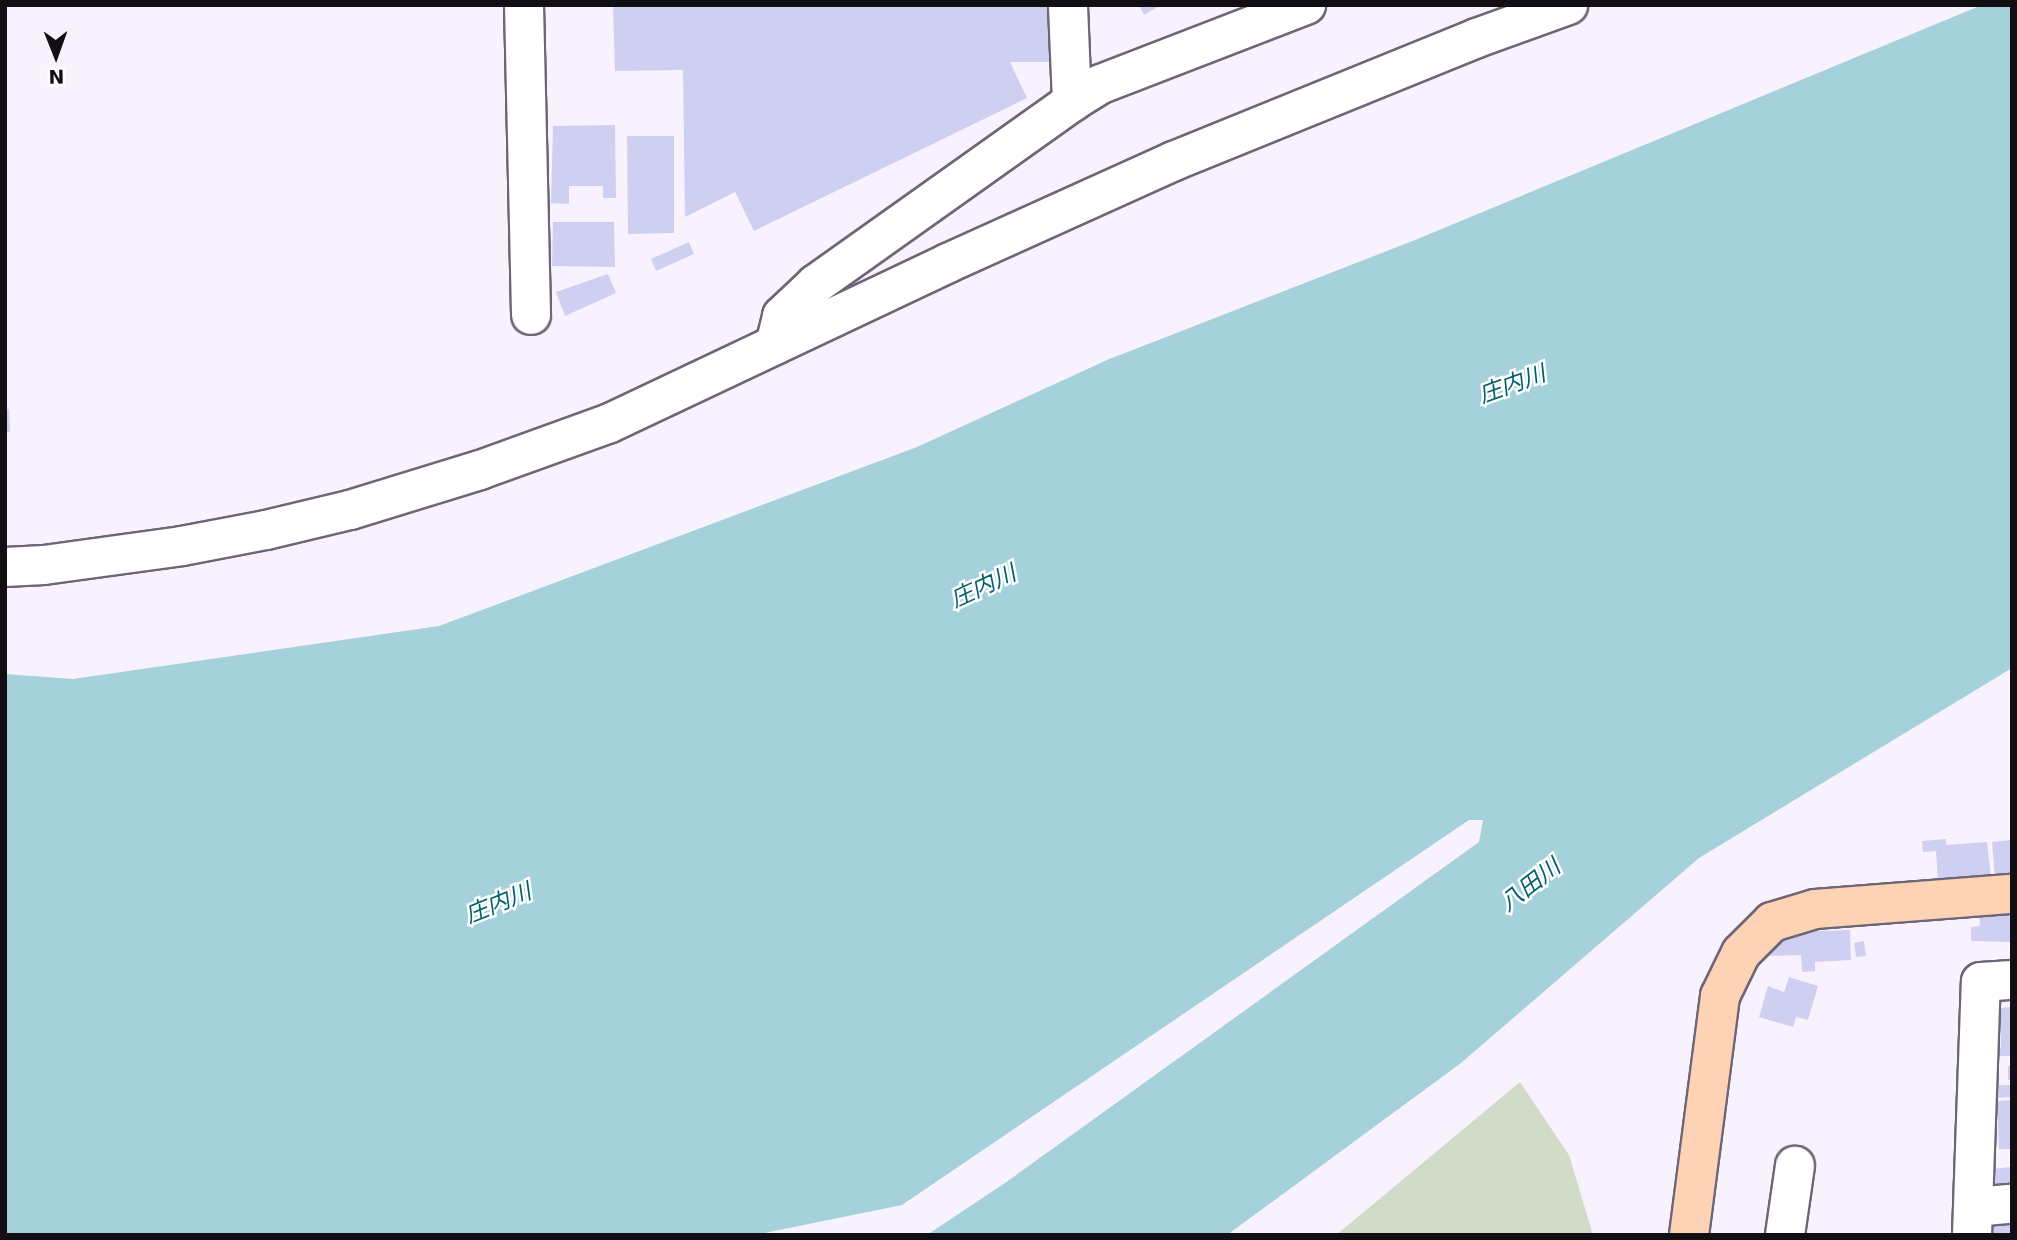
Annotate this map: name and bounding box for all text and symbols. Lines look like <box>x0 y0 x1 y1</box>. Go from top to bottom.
north arrow <box>21 21 91 91</box>
text: N <box>48 66 65 88</box>
water label: 庄内川 <box>1475 359 1549 409</box>
water label: 庄内川 <box>946 559 1020 613</box>
water label: 八田川 <box>1494 853 1566 917</box>
water label: 庄内川 <box>461 877 535 929</box>

